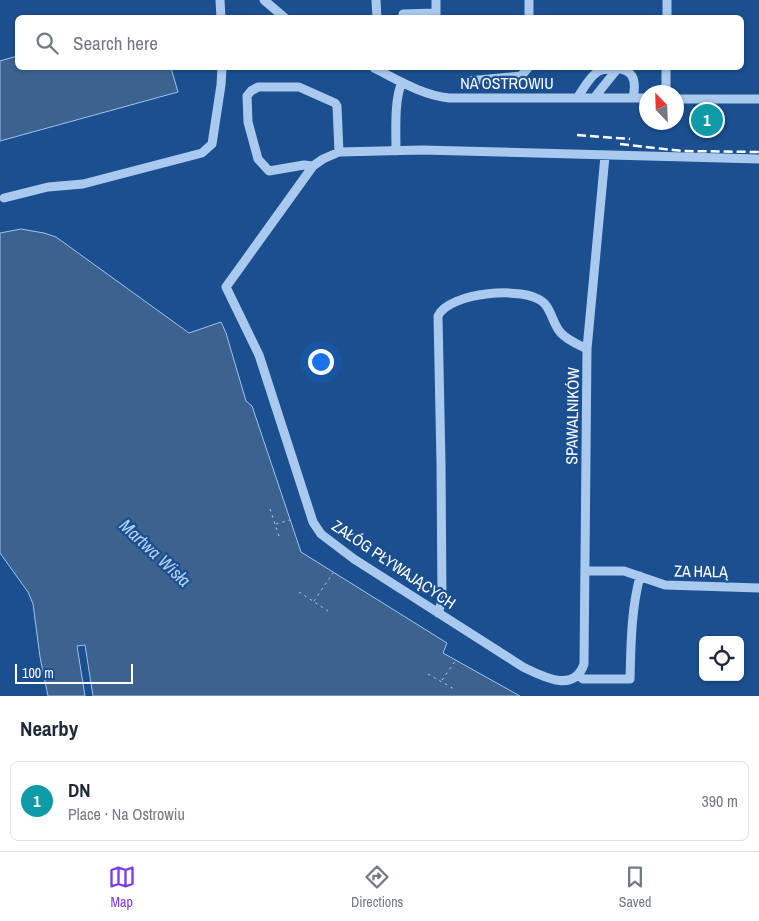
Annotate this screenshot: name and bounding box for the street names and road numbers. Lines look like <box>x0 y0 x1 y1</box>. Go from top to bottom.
street label: NA OSTROWIU <box>460 72 554 94</box>
street label: SPAWALNIKÓW <box>560 367 584 465</box>
street label: ZAŁÓG PŁYWAJĄCYCH <box>328 514 460 614</box>
street label: ZA HALĄ <box>674 560 729 582</box>

